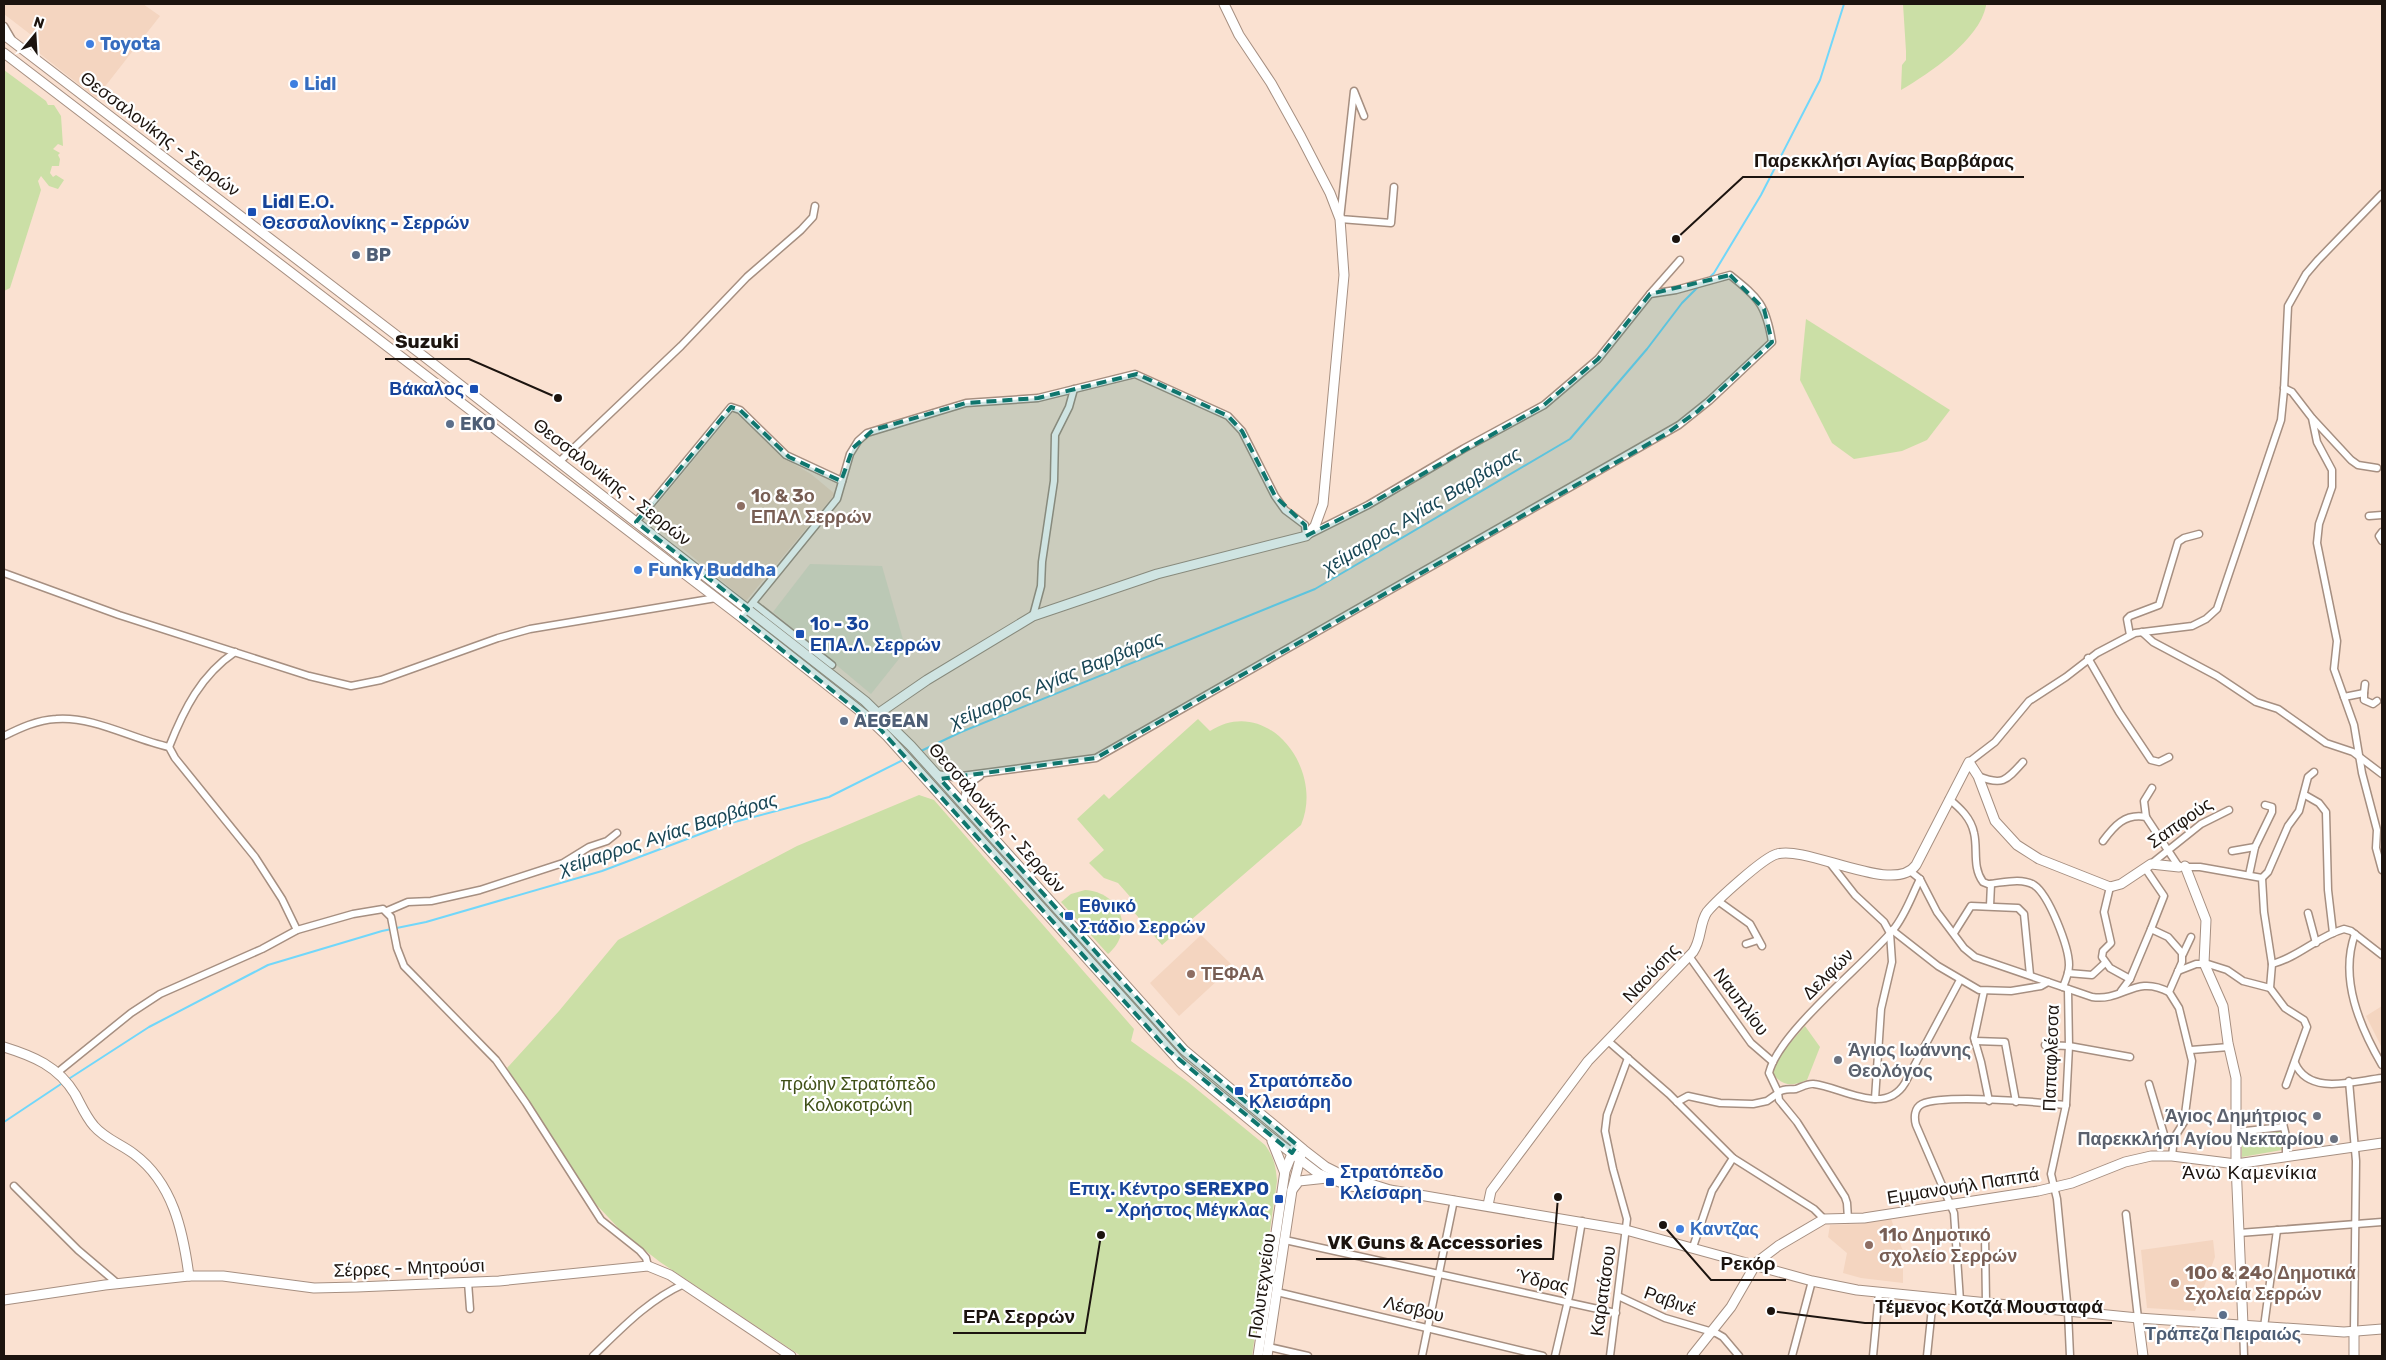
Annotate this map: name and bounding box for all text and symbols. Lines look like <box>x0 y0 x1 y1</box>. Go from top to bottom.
north arrow <box>10 10 60 60</box>
text: N <box>31 13 46 33</box>
place label: Toyota <box>100 33 161 55</box>
marker: Toyota <box>84 38 96 50</box>
street label: Θεσσαλονίκης - Σερρών <box>76 67 244 201</box>
place label: Lidl <box>304 73 336 95</box>
marker: Lidl <box>288 78 300 90</box>
callout: Παρεκκλήσι Αγίας Βαρβάρας <box>1743 143 2024 177</box>
text: Παρεκκλήσι Αγίας Βαρβάρας <box>1754 149 2014 172</box>
place label: Lidl Ε.Ο. Θεσσαλονίκης - Σερρών <box>262 191 470 234</box>
marker: Lidl Ε.Ο. Θεσσαλονίκης - Σερρών <box>246 206 258 218</box>
place label: BP <box>366 244 391 266</box>
marker: BP <box>350 249 362 261</box>
callout: Suzuki <box>385 325 469 359</box>
text: Suzuki <box>395 330 459 353</box>
place label: Βάκαλος <box>389 378 464 400</box>
marker: Βάκαλος <box>468 383 480 395</box>
place label: EKO <box>460 413 496 435</box>
street label: Θεσσαλονίκης - Σερρών <box>529 414 695 550</box>
marker: EKO <box>444 418 456 430</box>
water label: χείμαρρος Αγίας Βαρβάρας <box>1316 441 1526 580</box>
place label: 1ο & 3ο ΕΠΑΛ Σερρών <box>751 485 872 528</box>
marker: 1ο & 3ο ΕΠΑΛ Σερρών <box>735 500 747 512</box>
place label: Funky Buddha <box>648 559 776 581</box>
marker: Funky Buddha <box>632 564 644 576</box>
place label: 1ο - 3ο ΕΠΑ.Λ. Σερρών <box>810 613 941 656</box>
water label: χείμαρρος Αγίας Βαρβάρας <box>944 626 1167 734</box>
marker: 1ο - 3ο ΕΠΑ.Λ. Σερρών <box>794 628 806 640</box>
place label: AEGEAN <box>854 710 929 732</box>
marker: AEGEAN <box>838 715 850 727</box>
street label: Θεσσαλονίκης - Σερρών <box>924 738 1070 898</box>
water label: χείμαρρος Αγίας Βαρβάρας <box>554 787 781 880</box>
street label: Σαπφούς <box>2143 793 2217 853</box>
place label: Εθνικό Στάδιο Σερρών <box>1079 895 1206 938</box>
marker: Εθνικό Στάδιο Σερρών <box>1063 910 1075 922</box>
street label: Ναούσης <box>1618 939 1684 1007</box>
street label: Δελφών <box>1798 944 1858 1004</box>
place label: ΤΕΦΑΑ <box>1201 963 1264 985</box>
street label: Ναυπλίου <box>1709 964 1773 1040</box>
marker: ΤΕΦΑΑ <box>1185 968 1197 980</box>
street label: Παπαφλέσσα <box>2038 1004 2064 1112</box>
place label: Άγιος Ιωάννης Θεολόγος <box>1848 1039 1971 1082</box>
marker: Άγιος Ιωάννης Θεολόγος <box>1832 1054 1844 1066</box>
place label: Στρατόπεδο Κλεισάρη <box>1249 1070 1353 1113</box>
park label: πρώην Στρατόπεδο Κολοκοτρώνη <box>780 1073 936 1116</box>
marker: Στρατόπεδο Κλεισάρη <box>1233 1085 1245 1097</box>
place label: Άγιος Δημήτριος <box>2165 1105 2307 1127</box>
marker: Άγιος Δημήτριος <box>2311 1110 2323 1122</box>
place label: Παρεκκλήσι Αγίου Νεκταρίου <box>2078 1128 2324 1150</box>
marker: Παρεκκλήσι Αγίου Νεκταρίου <box>2328 1133 2340 1145</box>
place label: Στρατόπεδο Κλείσαρη <box>1340 1161 1444 1204</box>
district label: Άνω Καμενίκια <box>2182 1161 2318 1184</box>
street label: Εμμανουήλ Παππά <box>1885 1163 2041 1209</box>
marker: Στρατόπεδο Κλείσαρη <box>1324 1176 1336 1188</box>
place label: Επιχ. Κέντρο SEREXPO - Χρήστος Μέγκλας <box>1069 1178 1269 1221</box>
marker: Επιχ. Κέντρο SEREXPO - Χρήστος Μέγκλας <box>1273 1193 1285 1205</box>
place label: Καντζας <box>1690 1218 1759 1240</box>
marker: Καντζας <box>1674 1223 1686 1235</box>
place label: 11ο Δημοτικό σχολείο Σερρών <box>1879 1224 2017 1267</box>
callout: VK Guns & Accessories <box>1316 1225 1553 1259</box>
text: VK Guns & Accessories <box>1327 1231 1543 1254</box>
street label: Πολυτεχνείου <box>1244 1232 1280 1340</box>
marker: 11ο Δημοτικό σχολείο Σερρών <box>1863 1239 1875 1251</box>
street label: Καρατάσου <box>1586 1244 1620 1338</box>
callout: Ρεκόρ <box>1711 1246 1786 1280</box>
text: Ρεκόρ <box>1720 1252 1776 1275</box>
street label: Σέρρες - Μητρούσι <box>333 1254 485 1282</box>
place label: 10ο & 24ο Δημοτικά Σχολεία Σερρών <box>2185 1262 2356 1305</box>
street label: Ύδρας <box>1513 1264 1571 1298</box>
marker: 10ο & 24ο Δημοτικά Σχολεία Σερρών <box>2169 1277 2181 1289</box>
street label: Ραβινέ <box>1641 1281 1699 1321</box>
callout: Τέμενος Κοτζά Μουσταφά <box>1865 1289 2112 1323</box>
street label: Λέσβου <box>1382 1291 1446 1327</box>
text: Τέμενος Κοτζά Μουσταφά <box>1875 1295 2103 1318</box>
callout: ΕΡΑ Σερρών <box>953 1299 1085 1333</box>
text: ΕΡΑ Σερρών <box>963 1305 1075 1328</box>
marker: Τράπεζα Πειραιώς <box>2217 1309 2229 1321</box>
place label: Τράπεζα Πειραιώς <box>2145 1323 2301 1345</box>

